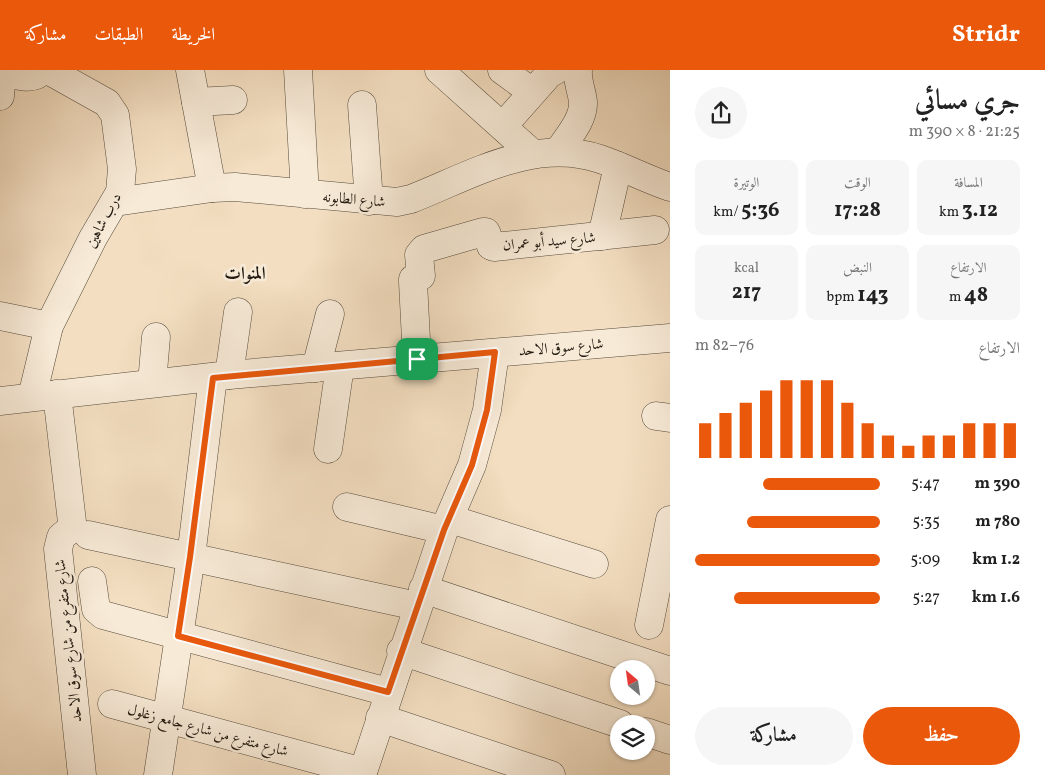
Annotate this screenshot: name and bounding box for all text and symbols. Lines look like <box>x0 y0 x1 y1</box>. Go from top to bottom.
text: Stridr <box>952 18 1020 52</box>
text: مشاركة <box>25 23 66 48</box>
text: الطبقات <box>94 23 143 48</box>
text: الخريطة <box>171 23 215 48</box>
text: جري مسائي <box>915 82 1020 121</box>
button: share <box>695 87 747 139</box>
text: 21:25 · 8 × 390 m <box>909 121 1020 143</box>
text: الوتيرة <box>734 174 759 193</box>
text: الوقت <box>844 174 871 193</box>
text: المسافة <box>954 174 983 193</box>
street label: شارع الطابونه <box>321 187 386 215</box>
street label: درب شاهين <box>81 189 128 252</box>
text: 5:36 <box>741 196 780 225</box>
text: 17:28 <box>834 196 881 225</box>
text: 3.12 <box>962 196 998 225</box>
text: /km <box>713 203 741 222</box>
text: km <box>939 203 962 222</box>
street label: شارع سيد أبو عمران <box>502 226 597 258</box>
text: kcal <box>734 259 759 278</box>
text: النبض <box>843 259 872 278</box>
text: الارتفاع <box>950 259 987 278</box>
district label: المنوات <box>224 262 266 287</box>
text: 217 <box>732 278 761 307</box>
text: 143 <box>857 281 889 310</box>
text: 48 <box>964 281 988 310</box>
text: bpm <box>826 288 857 307</box>
text: m <box>949 288 964 307</box>
street label: شارع سوق الاحد <box>518 334 605 364</box>
text: 76–82 m <box>695 335 754 357</box>
pin <box>396 338 438 380</box>
text: الارتفاع <box>978 338 1020 360</box>
icon: arrive <box>403 345 431 373</box>
text: 5:47 <box>911 473 940 495</box>
text: 390 m <box>975 473 1020 495</box>
text: 5:35 <box>913 511 940 533</box>
text: 780 m <box>975 511 1020 533</box>
text: 5:09 <box>910 549 940 571</box>
text: 1.2 km <box>972 549 1020 571</box>
street label: شارع متفرع من شارع سوق الاحد <box>50 558 89 723</box>
text: 5:27 <box>913 587 940 609</box>
text: 1.6 km <box>972 587 1020 609</box>
north arrow <box>610 660 655 705</box>
map controls <box>610 660 655 760</box>
street label: شارع متفرع من شارع جامع زغلول <box>124 700 290 765</box>
button: مشاركة <box>695 707 853 765</box>
button: حفظ <box>863 707 1020 765</box>
button: layers <box>610 715 655 760</box>

